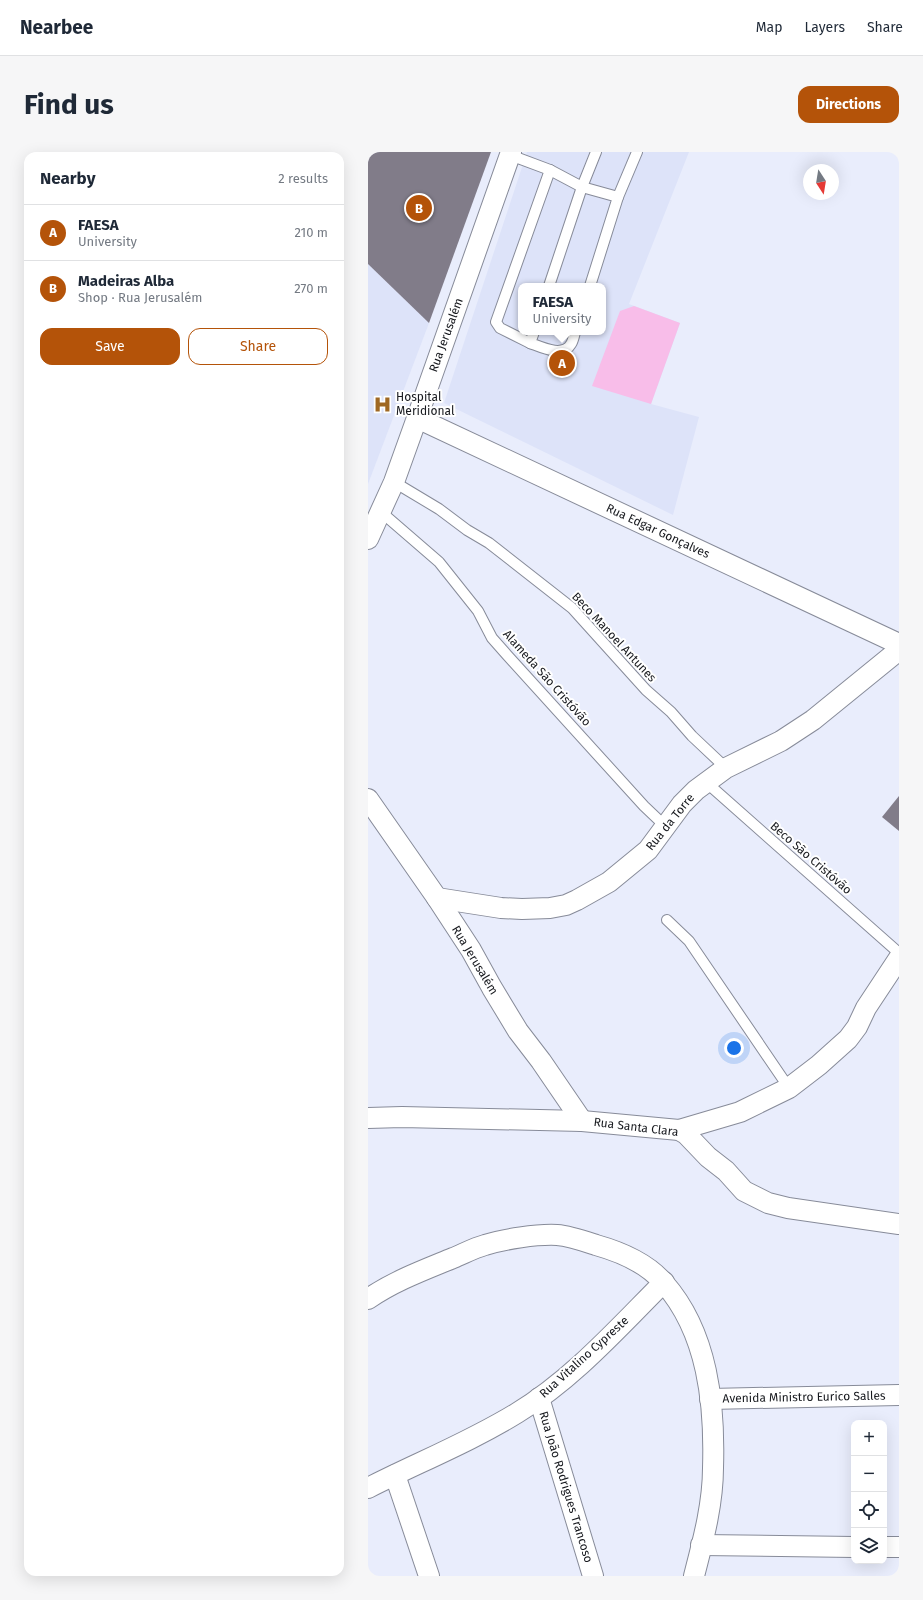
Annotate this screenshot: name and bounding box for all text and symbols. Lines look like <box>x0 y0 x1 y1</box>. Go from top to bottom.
text: Nearbee <box>20 16 93 39</box>
text: Map <box>756 19 782 36</box>
text: Layers <box>804 19 845 36</box>
text: Share <box>867 19 903 36</box>
button: Directions <box>798 86 899 123</box>
text: Find us <box>24 88 114 121</box>
north arrow <box>803 164 839 200</box>
text: Nearby <box>40 168 95 189</box>
text: 2 results <box>278 171 328 186</box>
pin: B <box>406 193 432 223</box>
text: FAESA <box>78 216 119 234</box>
text: A <box>49 225 57 240</box>
text: 210 m <box>294 225 328 240</box>
text: University <box>78 234 137 249</box>
text: Madeiras Alba <box>78 272 174 290</box>
text: B <box>49 281 57 296</box>
text: 270 m <box>294 281 328 296</box>
popup <box>518 283 606 335</box>
text: Shop · Rua Jerusalém <box>78 290 202 305</box>
text: FAESA <box>533 293 573 311</box>
street label: Rua Jerusalém <box>426 296 466 374</box>
text: University <box>533 311 591 326</box>
button: Save <box>40 328 180 365</box>
button: Share <box>188 328 328 365</box>
pin: A <box>549 348 575 378</box>
place label: Hospital Meridional <box>396 390 455 418</box>
hospital icon: Hospital Meridional <box>373 394 393 414</box>
street label: Rua Edgar Gonçalves <box>604 501 712 561</box>
street label: Beco Manoel Antunes <box>569 589 659 685</box>
street label: Alameda São Cristóvão <box>500 627 594 729</box>
street label: Rua da Torre <box>643 791 697 853</box>
street label: Beco São Cristóvão <box>767 819 855 897</box>
street label: Rua Jerusalém <box>449 923 501 997</box>
your location <box>724 1038 744 1058</box>
street label: Rua Santa Clara <box>593 1115 679 1139</box>
street label: Rua Vitalino Cypreste <box>537 1313 631 1401</box>
street label: Avenida Ministro Eurico Salles <box>722 1389 886 1405</box>
street label: Rua João Rodrigues Trancoso <box>536 1410 596 1564</box>
map controls <box>851 1420 887 1564</box>
button: + <box>851 1420 887 1456</box>
button: − <box>851 1456 887 1492</box>
button: locate <box>851 1492 887 1528</box>
button: layers <box>851 1528 887 1564</box>

